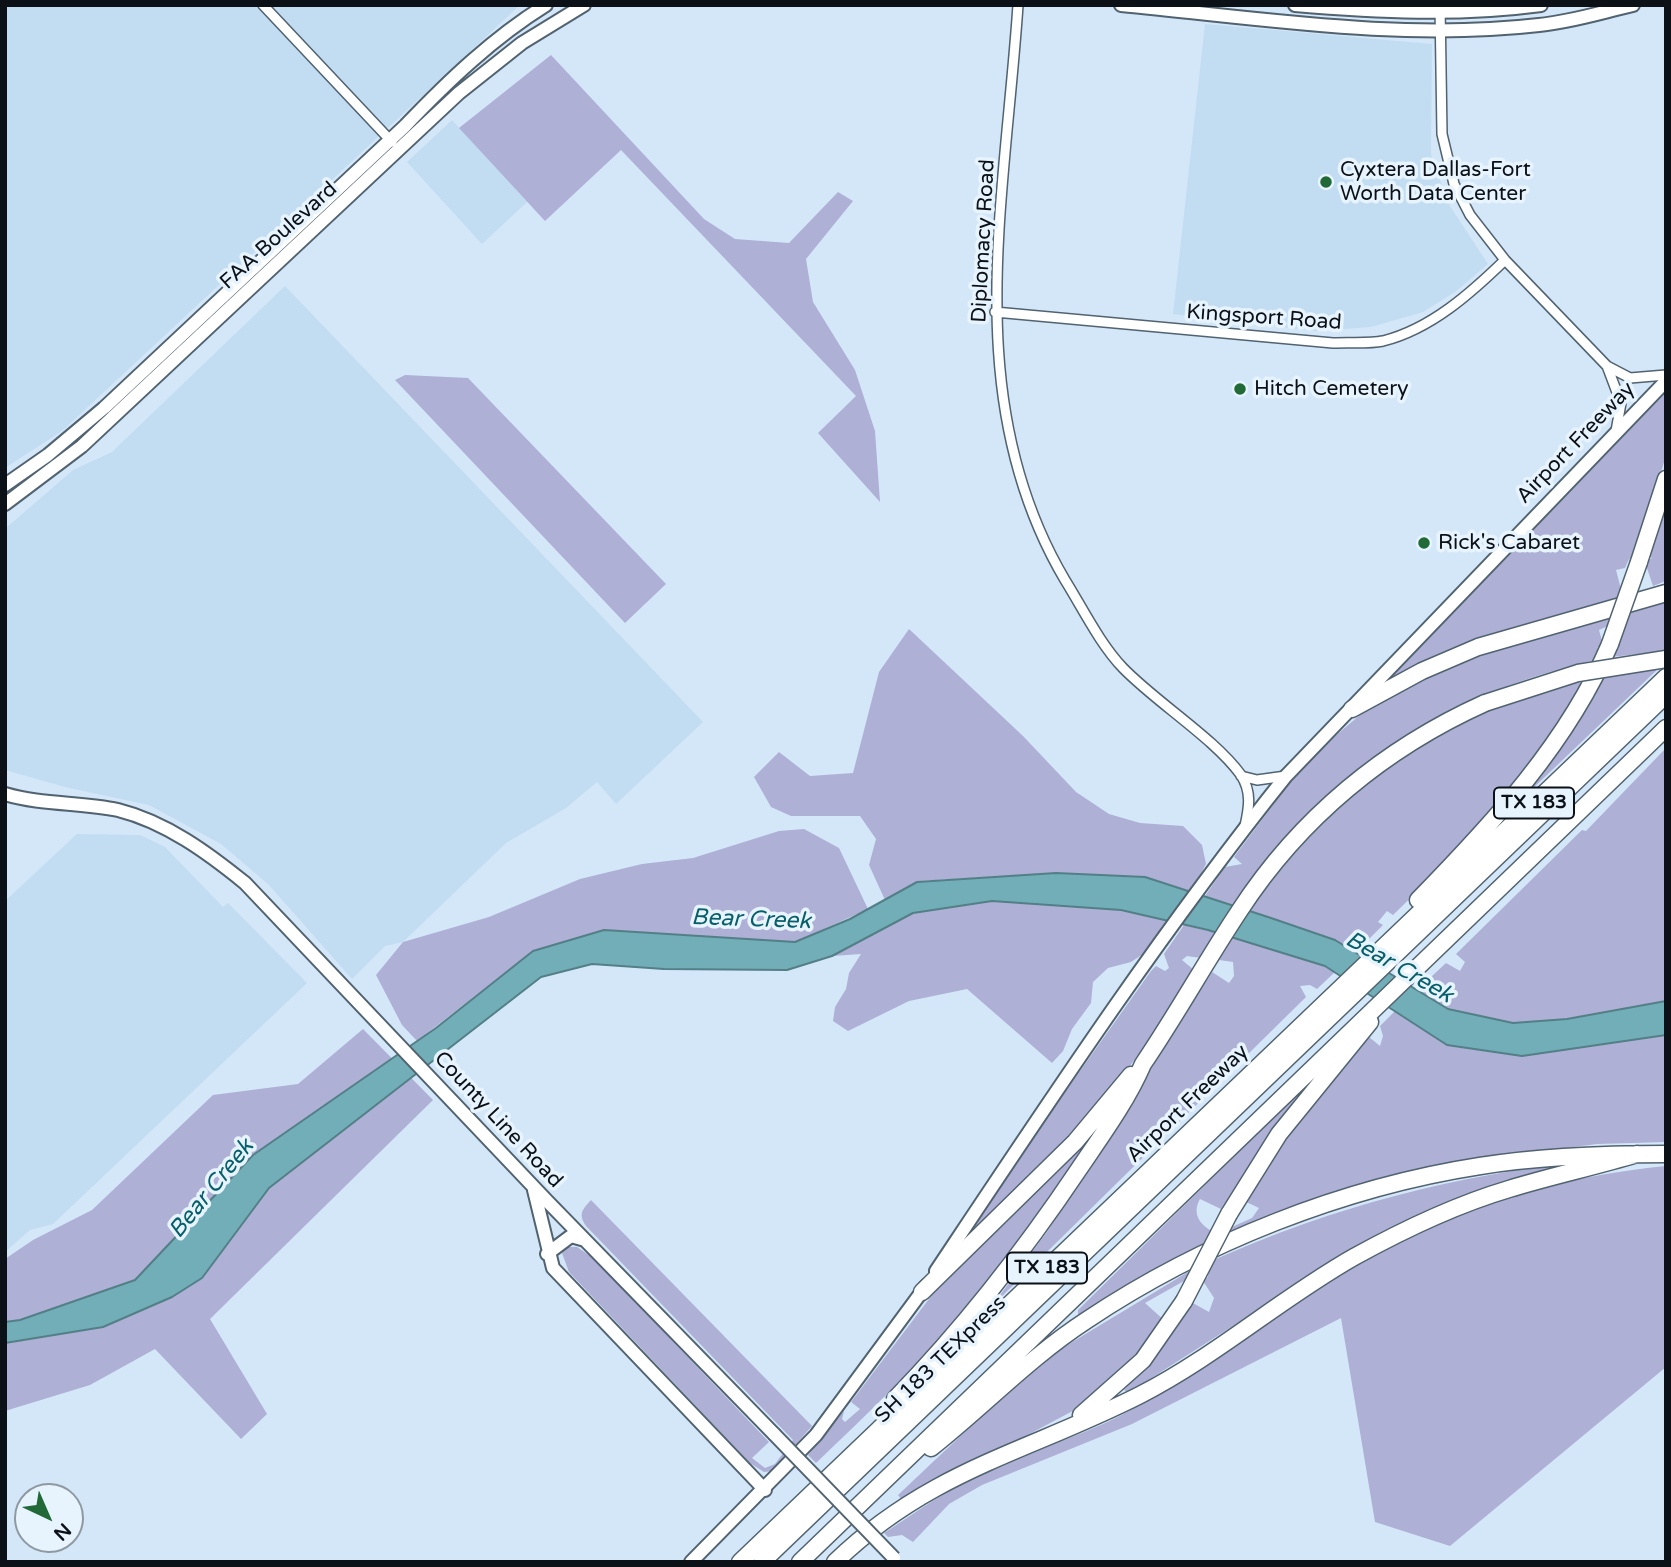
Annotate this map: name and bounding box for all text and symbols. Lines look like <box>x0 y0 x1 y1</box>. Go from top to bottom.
place label: Cyxtera Dallas-Fort Worth Data Center <box>1340 157 1531 207</box>
street label: Diplomacy Road <box>967 159 1001 323</box>
marker: Cyxtera Dallas-Fort Worth Data Center <box>1318 174 1334 190</box>
street label: FAA Boulevard <box>215 177 343 295</box>
street label: Kingsport Road <box>1185 300 1343 336</box>
place label: Hitch Cemetery <box>1254 376 1409 402</box>
street label: Airport Freeway <box>1512 377 1640 509</box>
marker: Hitch Cemetery <box>1232 381 1248 397</box>
place label: Rick's Cabaret <box>1438 530 1580 556</box>
marker: Rick's Cabaret <box>1416 535 1432 551</box>
road number: TX 183 <box>1494 788 1574 818</box>
water label: Bear Creek <box>691 904 811 936</box>
water label: Bear Creek <box>1340 926 1458 1010</box>
street label: Airport Freeway <box>1122 1040 1254 1168</box>
street label: County Line Road <box>428 1047 568 1193</box>
water label: Bear Creek <box>164 1134 260 1244</box>
road number: TX 183 <box>1007 1252 1087 1284</box>
street label: SH 183 TEXpress <box>870 1291 1012 1429</box>
north arrow <box>14 1483 84 1553</box>
text: N <box>49 1518 75 1545</box>

